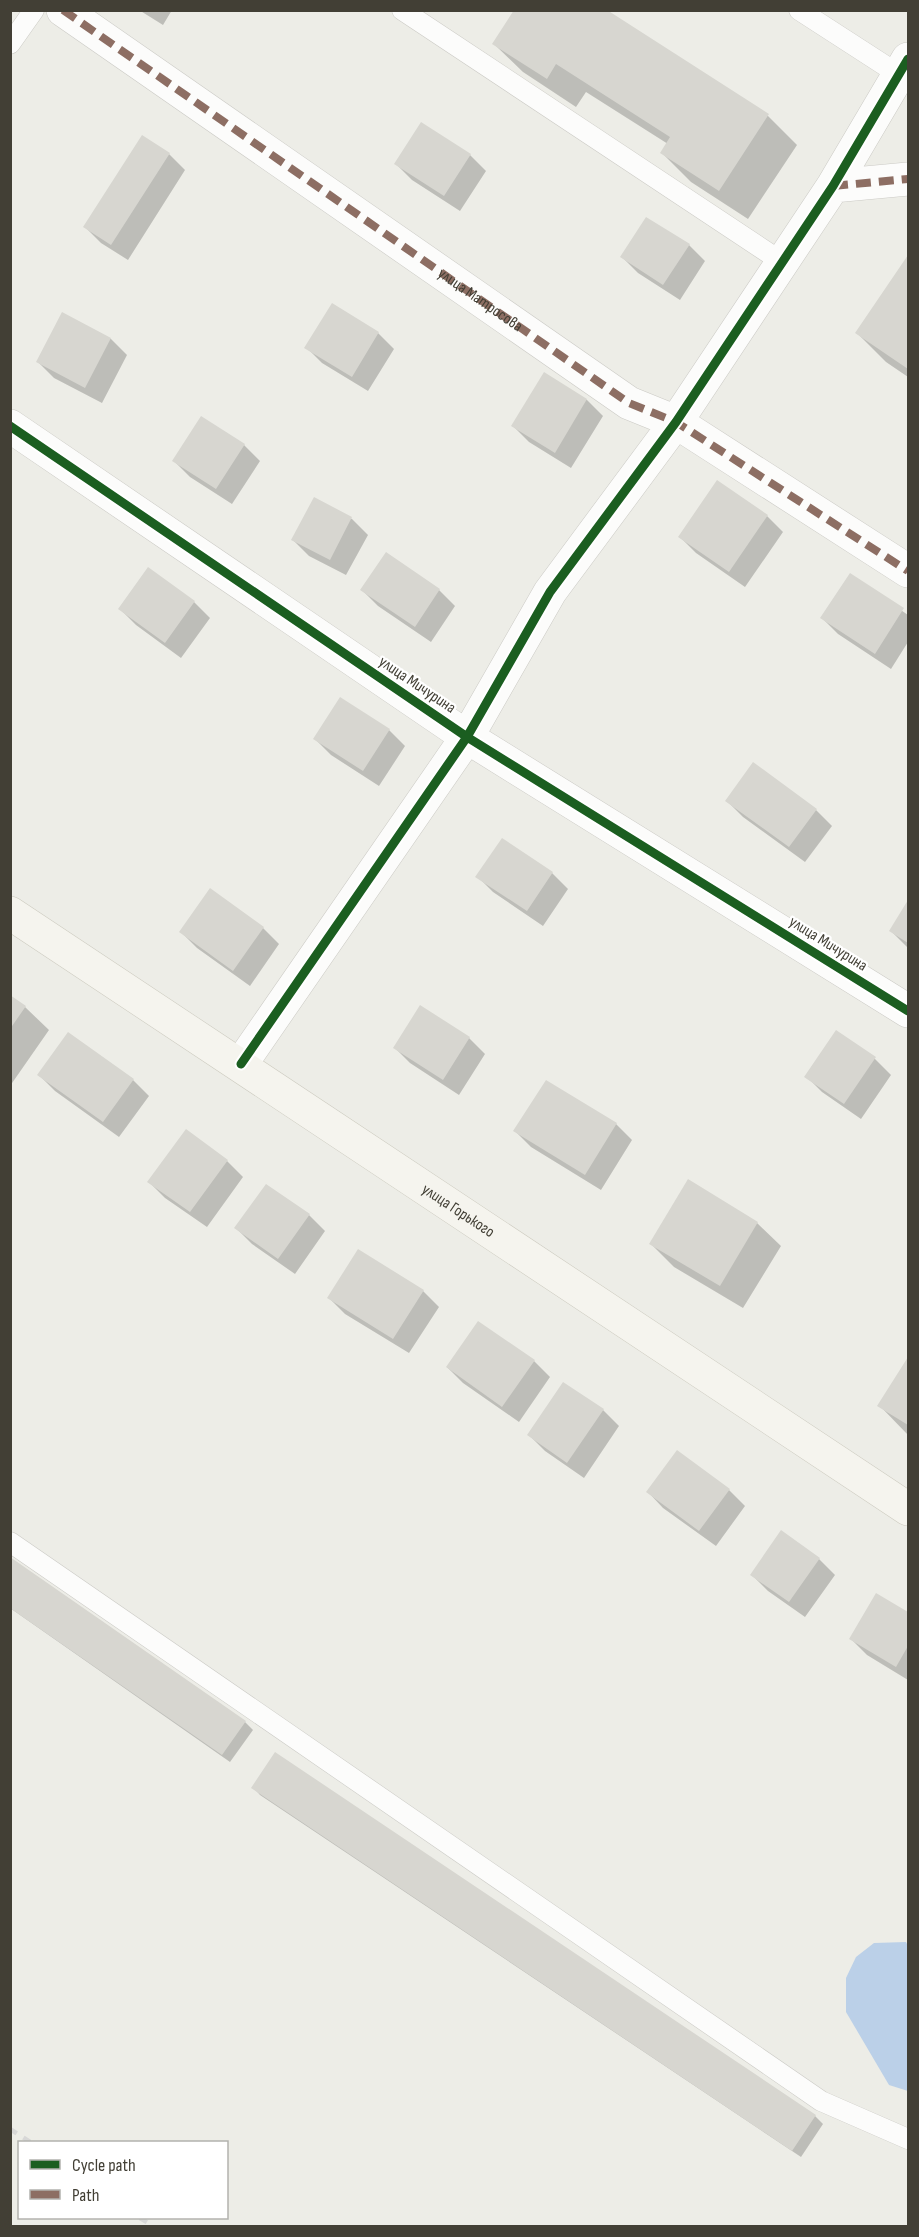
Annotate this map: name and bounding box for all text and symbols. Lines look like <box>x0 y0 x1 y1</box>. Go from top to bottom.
street label: улица Матросова <box>434 264 526 336</box>
street label: улица Мичурина <box>375 652 459 718</box>
street label: улица Мичурина <box>785 912 871 976</box>
street label: улица Горького <box>418 1180 498 1241</box>
legend <box>18 2141 228 2219</box>
text: Cycle path <box>72 2155 136 2176</box>
text: Path <box>72 2185 100 2206</box>

